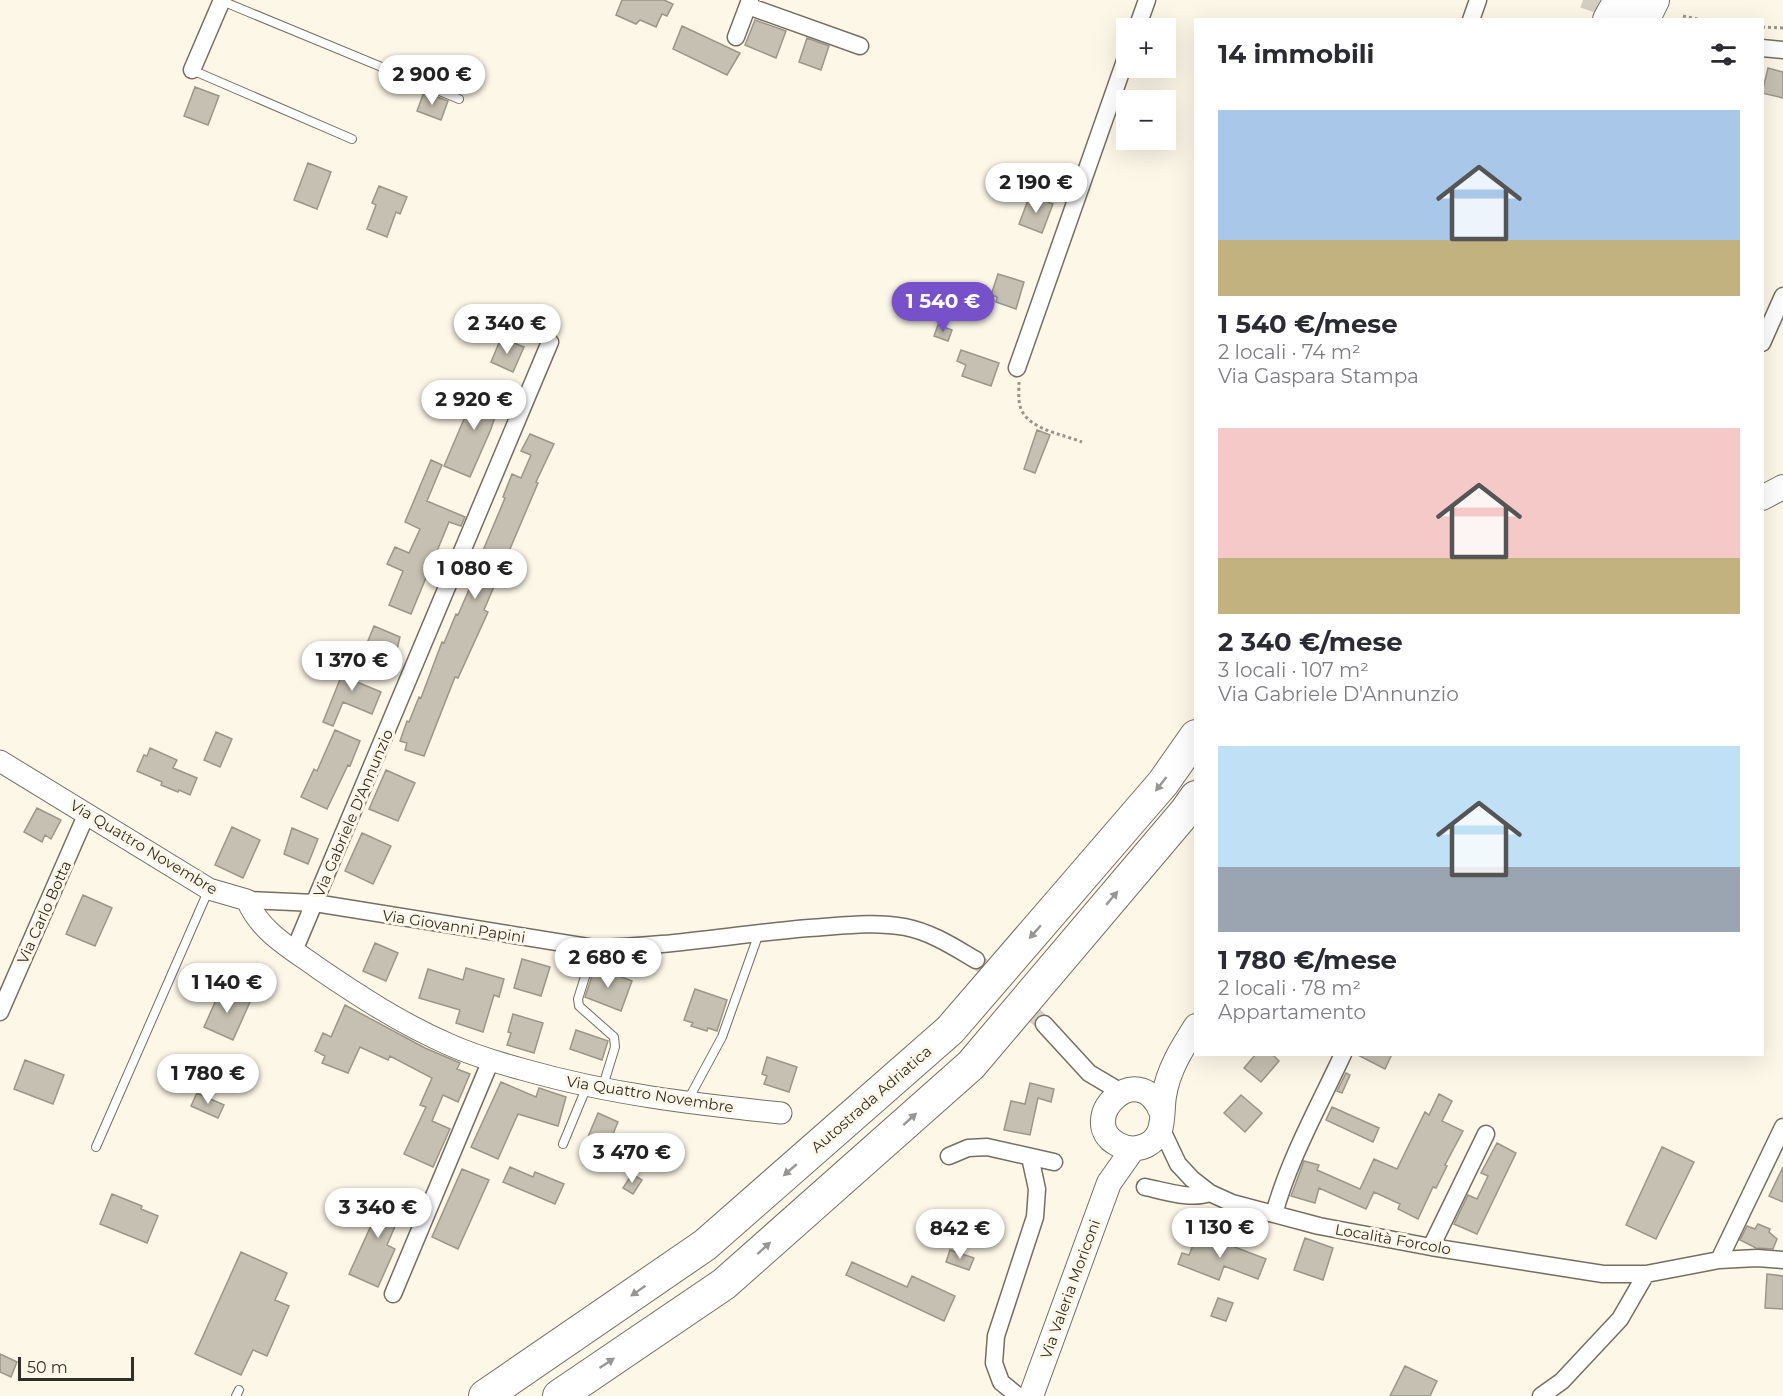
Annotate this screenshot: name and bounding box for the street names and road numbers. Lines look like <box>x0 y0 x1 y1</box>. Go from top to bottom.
street label: Via Gabriele D'Annunzio <box>309 726 397 900</box>
street label: Via Quattro Novembre <box>67 795 221 899</box>
street label: Via Carlo Botta <box>13 857 75 967</box>
street label: Via Giovanni Papini <box>381 905 527 947</box>
street label: Autostrada Adriatica <box>807 1041 935 1157</box>
street label: Via Quattro Novembre <box>565 1071 735 1117</box>
street label: Via Valeria Moriconi <box>1036 1217 1104 1361</box>
street label: Località Forcolo <box>1333 1219 1453 1259</box>

